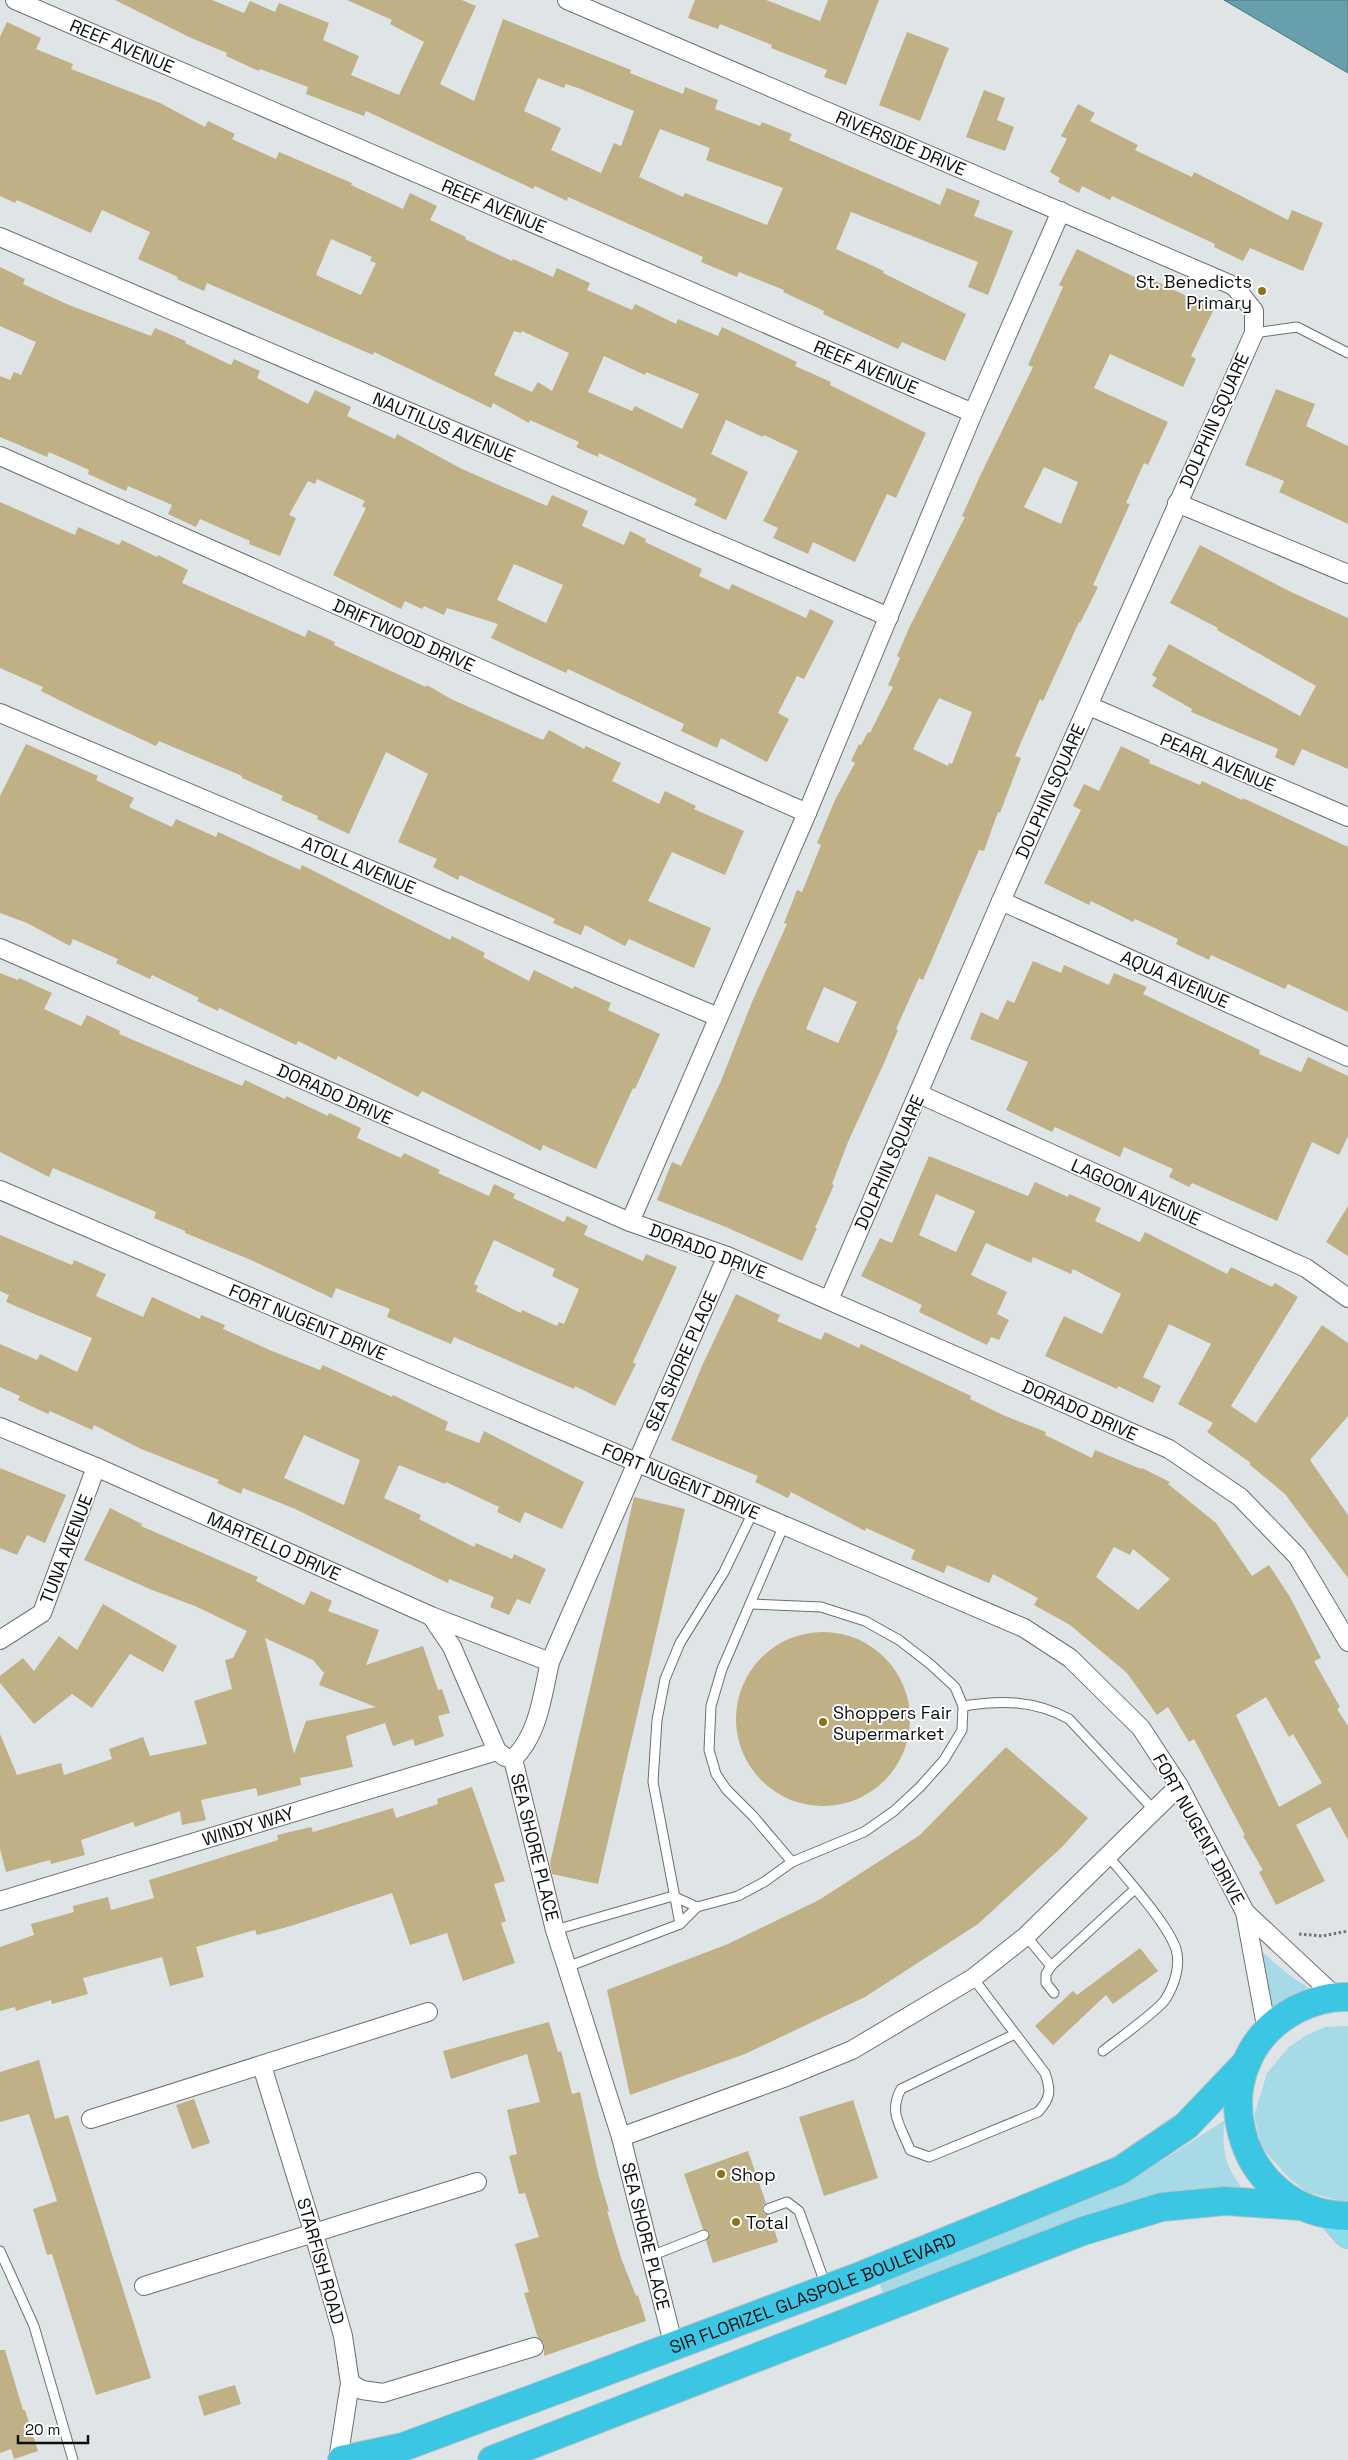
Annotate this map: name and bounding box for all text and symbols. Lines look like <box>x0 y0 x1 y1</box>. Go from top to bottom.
street label: REEF AVENUE <box>66 14 178 78</box>
street label: RIVERSIDE DRIVE <box>832 105 970 181</box>
street label: REEF AVENUE <box>438 174 550 238</box>
place label: St. Benedicts Primary <box>1136 270 1252 314</box>
marker: St. Benedicts Primary <box>1256 285 1268 297</box>
street label: REEF AVENUE <box>810 335 922 399</box>
street label: DOLPHIN SQUARE <box>1174 349 1254 491</box>
street label: NAUTILUS AVENUE <box>369 387 519 467</box>
street label: DRIFTWOOD DRIVE <box>330 593 478 677</box>
street label: DOLPHIN SQUARE <box>1010 720 1090 862</box>
street label: PEARL AVENUE <box>1157 727 1279 797</box>
street label: ATOLL AVENUE <box>299 831 419 899</box>
street label: AQUA AVENUE <box>1117 945 1233 1013</box>
street label: DORADO DRIVE <box>274 1058 396 1130</box>
street label: DOLPHIN SQUARE <box>849 1091 929 1233</box>
street label: LAGOON AVENUE <box>1068 1153 1204 1231</box>
street label: DORADO DRIVE <box>646 1218 770 1284</box>
street label: FORT NUGENT DRIVE <box>226 1278 390 1366</box>
street label: SEA SHORE PLACE <box>640 1287 722 1435</box>
street label: DORADO DRIVE <box>1019 1374 1141 1446</box>
street label: FORT NUGENT DRIVE <box>599 1437 763 1525</box>
street label: TUNA AVENUE <box>35 1491 97 1607</box>
street label: MARTELLO DRIVE <box>204 1506 344 1586</box>
place label: Shoppers Fair Supermarket <box>833 1701 952 1745</box>
marker: Shoppers Fair Supermarket <box>817 1716 829 1728</box>
street label: FORT NUGENT DRIVE <box>1148 1749 1250 1909</box>
street label: SEA SHORE PLACE <box>506 1771 564 1923</box>
street label: WINDY WAY <box>199 1801 297 1851</box>
street label: SEA SHORE PLACE <box>617 2160 675 2312</box>
place label: Shop <box>731 2163 776 2186</box>
marker: Shop <box>715 2168 727 2180</box>
street label: STARFISH ROAD <box>292 2195 350 2327</box>
place label: Total <box>746 2211 789 2234</box>
marker: Total <box>730 2216 742 2228</box>
street label: SIR FLORIZEL GLASPOLE BOULEVARD <box>666 2227 959 2358</box>
scale bar <box>18 2412 88 2444</box>
text: 20 m <box>25 2420 60 2439</box>

